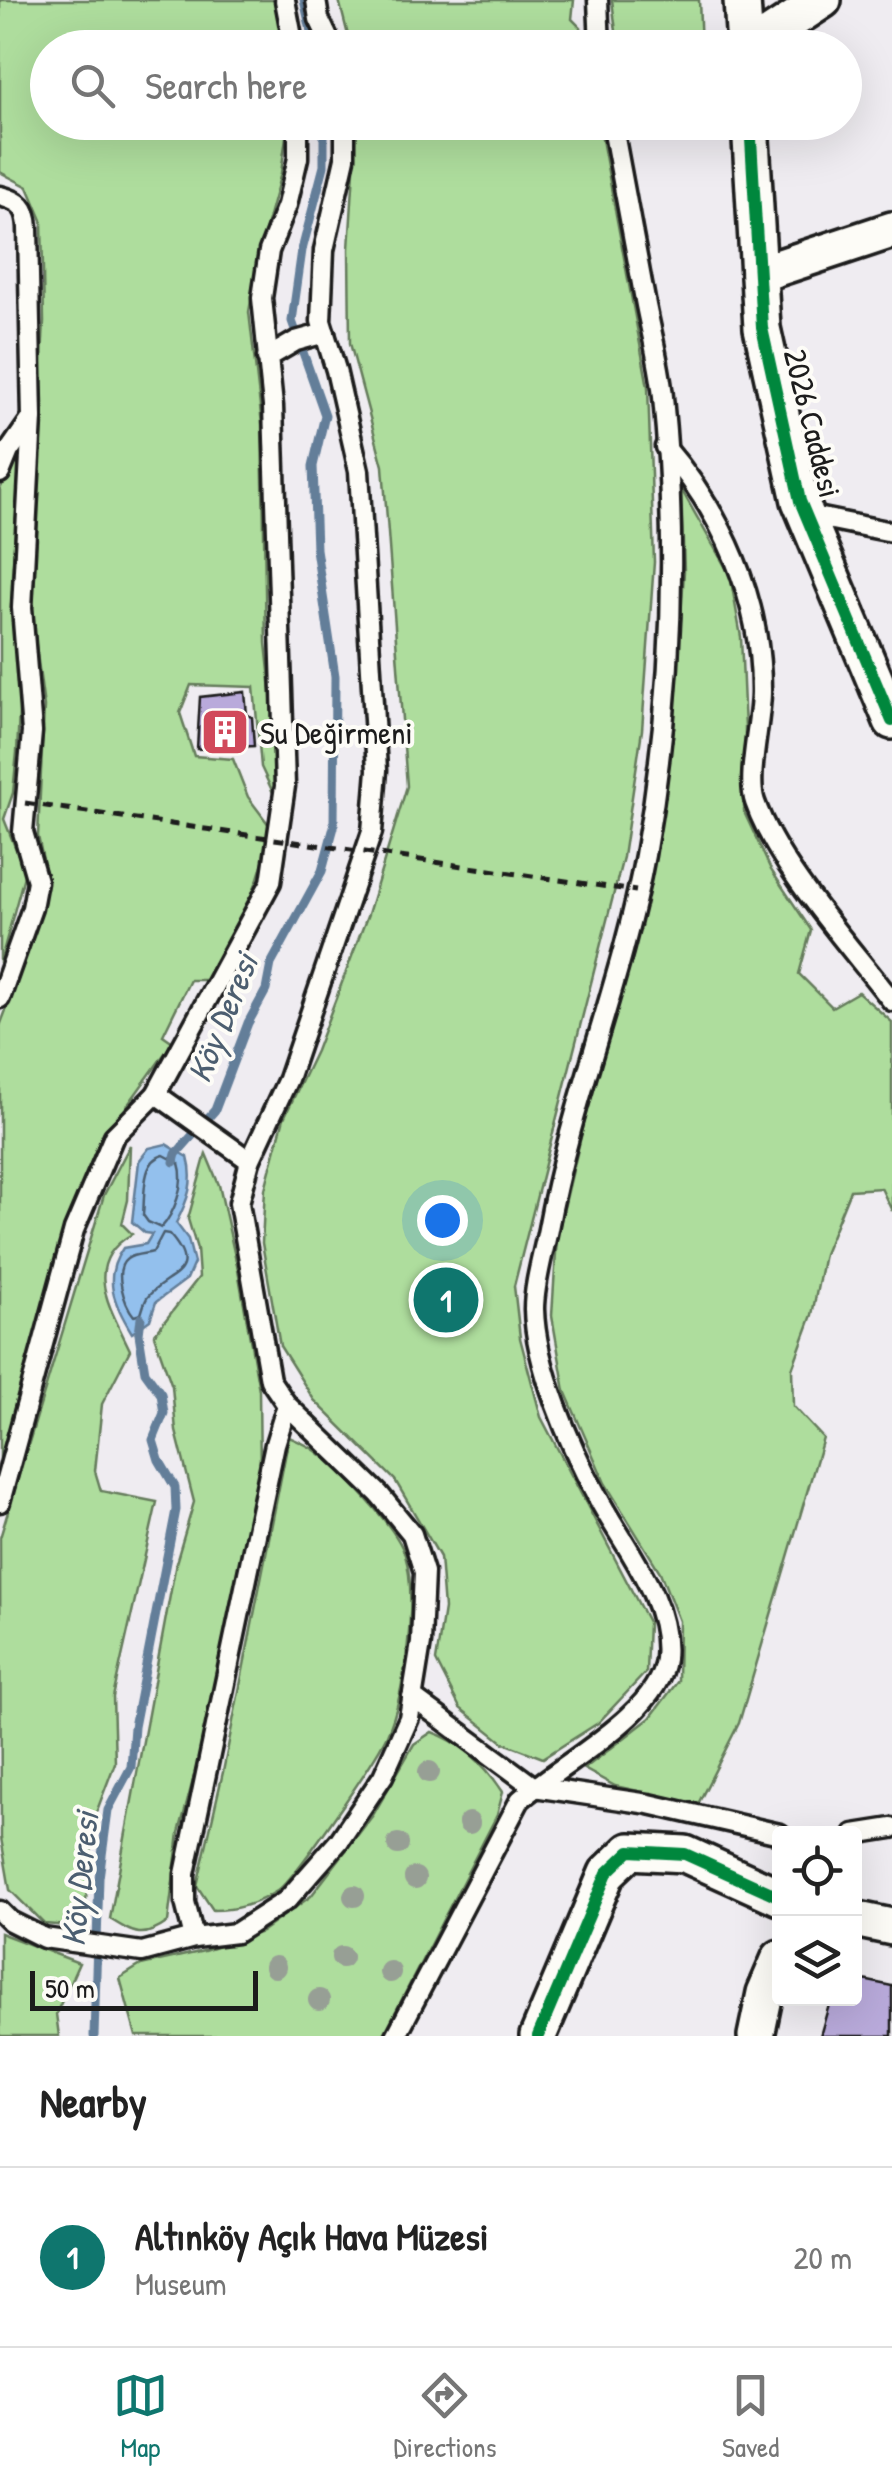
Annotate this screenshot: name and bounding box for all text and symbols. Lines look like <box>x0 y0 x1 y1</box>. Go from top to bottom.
search box <box>30 30 862 140</box>
icon: search <box>65 58 120 113</box>
text: Search here <box>145 59 307 111</box>
street label: 2026 Caddesi <box>774 344 852 502</box>
building icon: Su Değirmeni <box>199 706 251 758</box>
place label: Su Değirmeni <box>260 711 413 754</box>
water label: Köy Deresi <box>175 944 270 1089</box>
your location <box>417 1195 468 1246</box>
pin: 1 <box>414 1262 478 1338</box>
water label: Köy Deresi <box>49 1807 110 1948</box>
map controls <box>772 1826 862 2006</box>
button: locate <box>772 1826 862 1916</box>
button: layers <box>772 1916 862 2006</box>
scale bar <box>30 1966 258 2010</box>
text: 50 m <box>45 1969 95 2007</box>
text: Nearby <box>40 2073 147 2130</box>
text: Altınköy Açık Hava Müzesi <box>135 2210 488 2262</box>
text: 1 <box>67 2236 78 2279</box>
text: 20 m <box>794 2236 852 2279</box>
text: Museum <box>135 2262 226 2305</box>
tab: Map <box>113 2368 168 2466</box>
tab: Directions <box>393 2368 496 2466</box>
tab: Saved <box>722 2368 779 2466</box>

